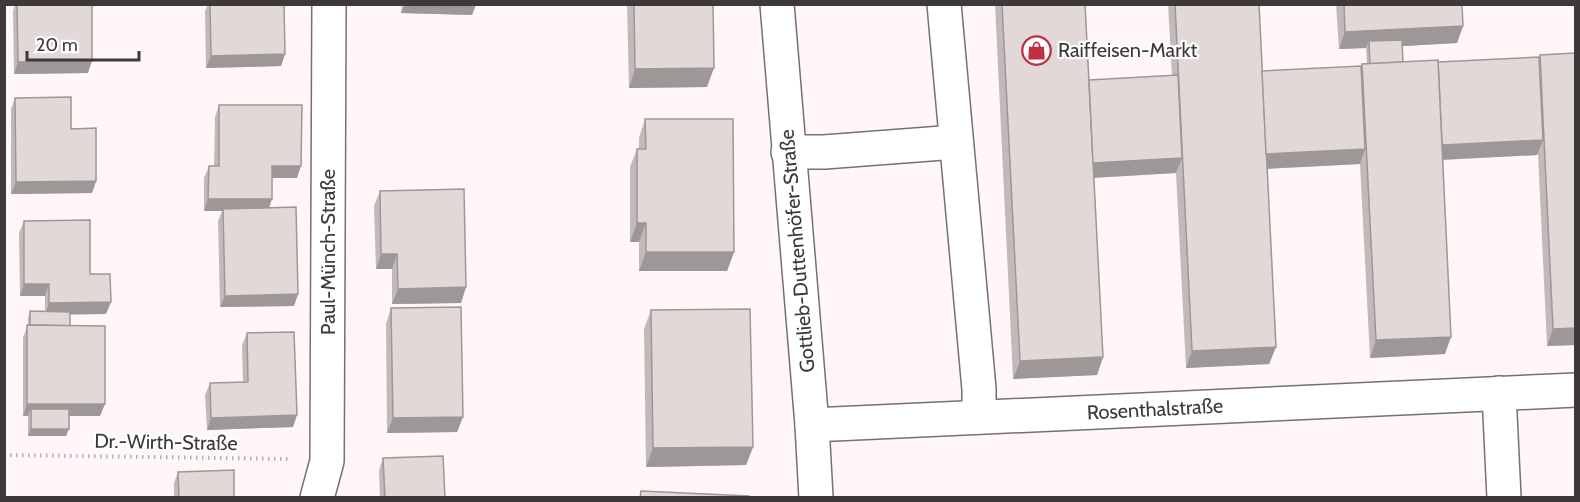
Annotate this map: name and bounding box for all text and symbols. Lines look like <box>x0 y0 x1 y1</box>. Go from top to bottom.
scale bar <box>27 24 140 62</box>
text: 20 m <box>36 34 78 56</box>
shop icon: Raiffeisen-Markt <box>1021 34 1053 66</box>
place label: Raiffeisen-Markt <box>1058 38 1197 62</box>
street label: Gottlieb-Duttenhöfer-Straße <box>774 128 820 374</box>
street label: Paul-Münch-Straße <box>316 169 340 335</box>
street label: Rosenthalstraße <box>1086 393 1224 425</box>
street label: Dr.-Wirth-Straße <box>94 429 238 455</box>

